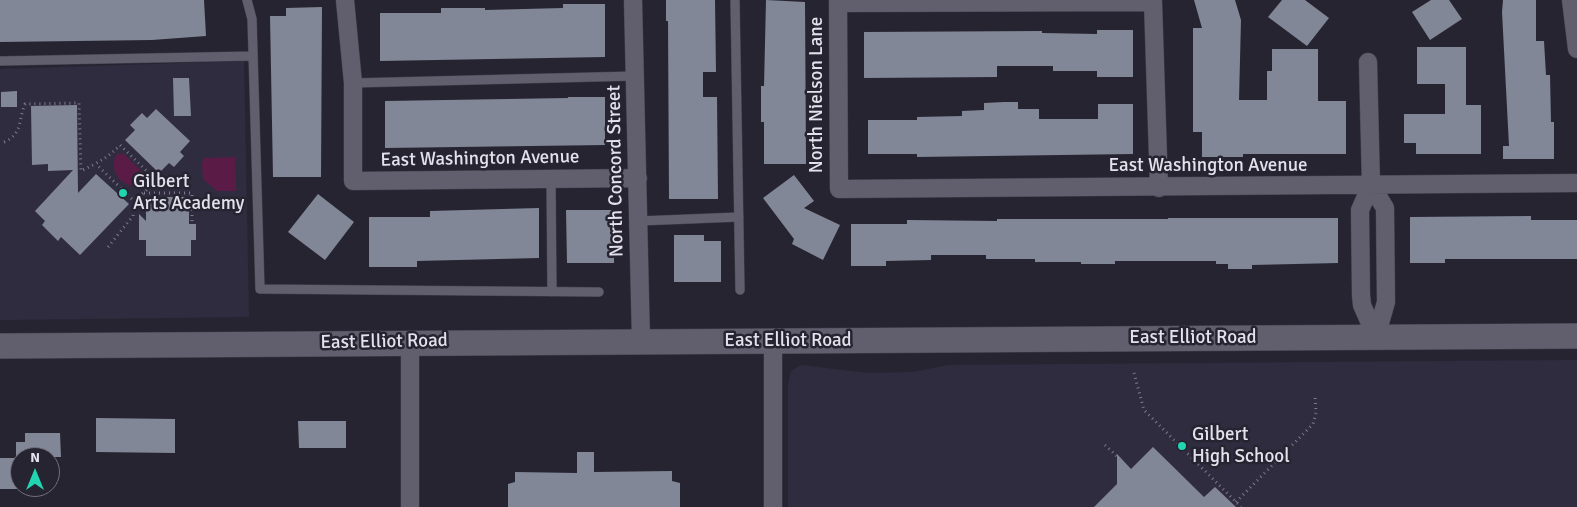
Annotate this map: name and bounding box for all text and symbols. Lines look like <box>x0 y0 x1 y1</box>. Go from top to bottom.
street label: North Nielson Lane <box>806 17 828 173</box>
street label: North Concord Street <box>603 85 629 257</box>
street label: East Washington Avenue <box>380 146 580 172</box>
street label: East Washington Avenue <box>1108 155 1308 177</box>
place label: Gilbert Arts Academy <box>133 171 244 215</box>
marker: Gilbert Arts Academy <box>117 187 129 199</box>
street label: East Elliot Road <box>1129 327 1257 349</box>
street label: East Elliot Road <box>320 329 448 355</box>
street label: East Elliot Road <box>724 330 852 352</box>
place label: Gilbert High School <box>1192 424 1290 468</box>
marker: Gilbert High School <box>1176 440 1188 452</box>
north arrow <box>10 447 60 497</box>
text: N <box>30 449 40 466</box>

